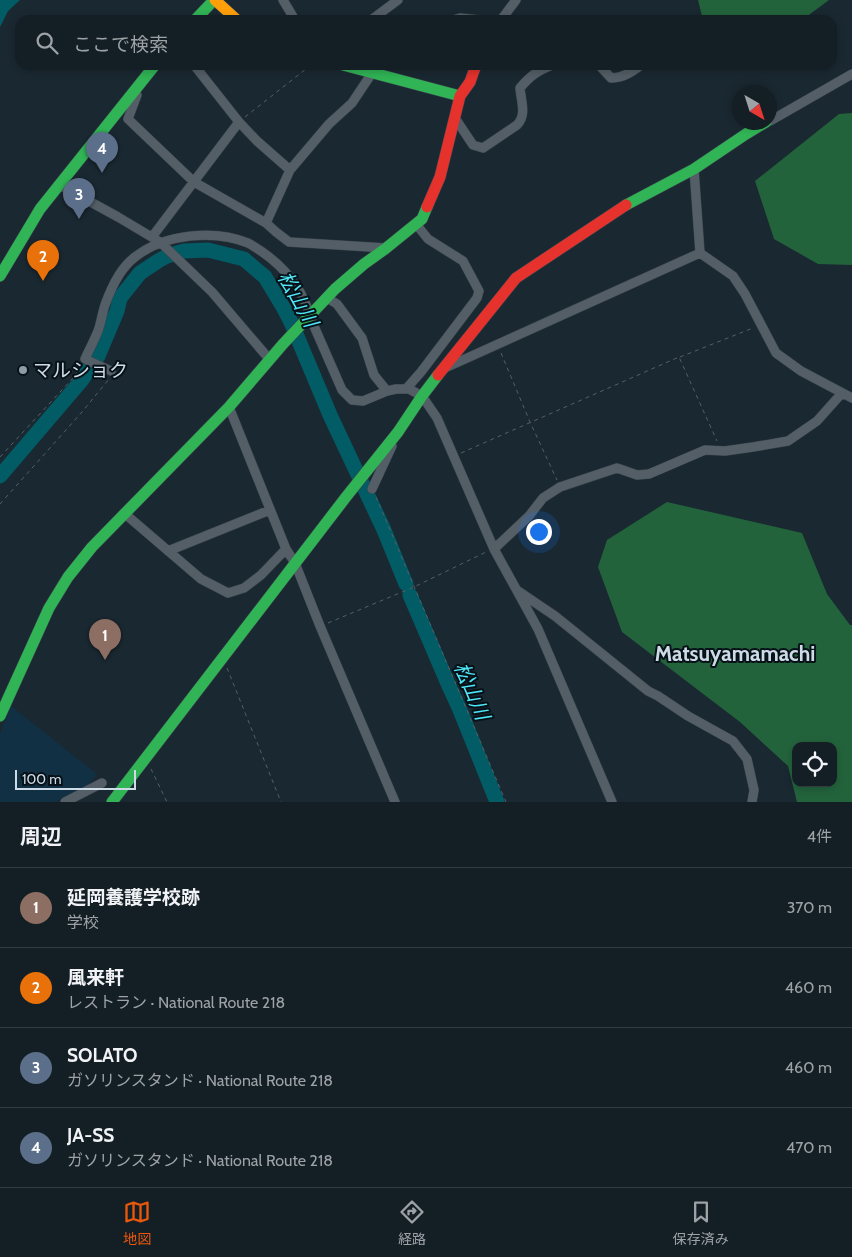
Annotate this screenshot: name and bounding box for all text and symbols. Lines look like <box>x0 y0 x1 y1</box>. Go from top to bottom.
search box <box>15 15 837 70</box>
icon: search <box>33 29 61 57</box>
text: ここで検索 <box>73 33 168 56</box>
north arrow <box>732 85 777 130</box>
pin: 4 <box>86 132 118 173</box>
pin: 3 <box>63 178 95 219</box>
pin: 2 <box>27 240 59 281</box>
water label: 松山川 <box>273 267 324 333</box>
place label: マルショク <box>33 359 128 382</box>
marker: マルショク <box>17 364 29 376</box>
your location <box>526 519 552 545</box>
pin: 1 <box>89 619 121 660</box>
district label: Matsuyamamachi <box>655 641 815 666</box>
water label: 松山川 <box>449 659 496 725</box>
map controls <box>792 742 837 787</box>
button: locate <box>792 742 837 787</box>
scale bar <box>15 767 136 790</box>
text: 100 m <box>22 770 62 788</box>
text: 周辺 <box>20 824 62 849</box>
text: 4件 <box>807 827 832 846</box>
text: 延岡養護学校跡 <box>67 886 200 909</box>
text: 1 <box>33 898 39 917</box>
text: 370 m <box>787 898 832 917</box>
text: 学校 <box>67 913 99 932</box>
text: 風来軒 <box>67 966 124 989</box>
text: 2 <box>32 978 40 997</box>
text: 460 m <box>785 978 832 997</box>
text: レストラン · National Route 218 <box>67 993 285 1012</box>
text: SOLATO <box>67 1044 138 1067</box>
text: 3 <box>32 1058 40 1077</box>
text: 460 m <box>785 1058 832 1077</box>
text: ガソリンスタンド · National Route 218 <box>67 1071 333 1090</box>
text: JA-SS <box>67 1124 114 1147</box>
text: 4 <box>31 1138 41 1157</box>
text: 470 m <box>786 1138 832 1157</box>
text: ガソリンスタンド · National Route 218 <box>67 1151 333 1170</box>
tab: 地図 <box>123 1198 151 1248</box>
tab: 経路 <box>398 1198 426 1248</box>
tab: 保存済み <box>673 1198 729 1248</box>

